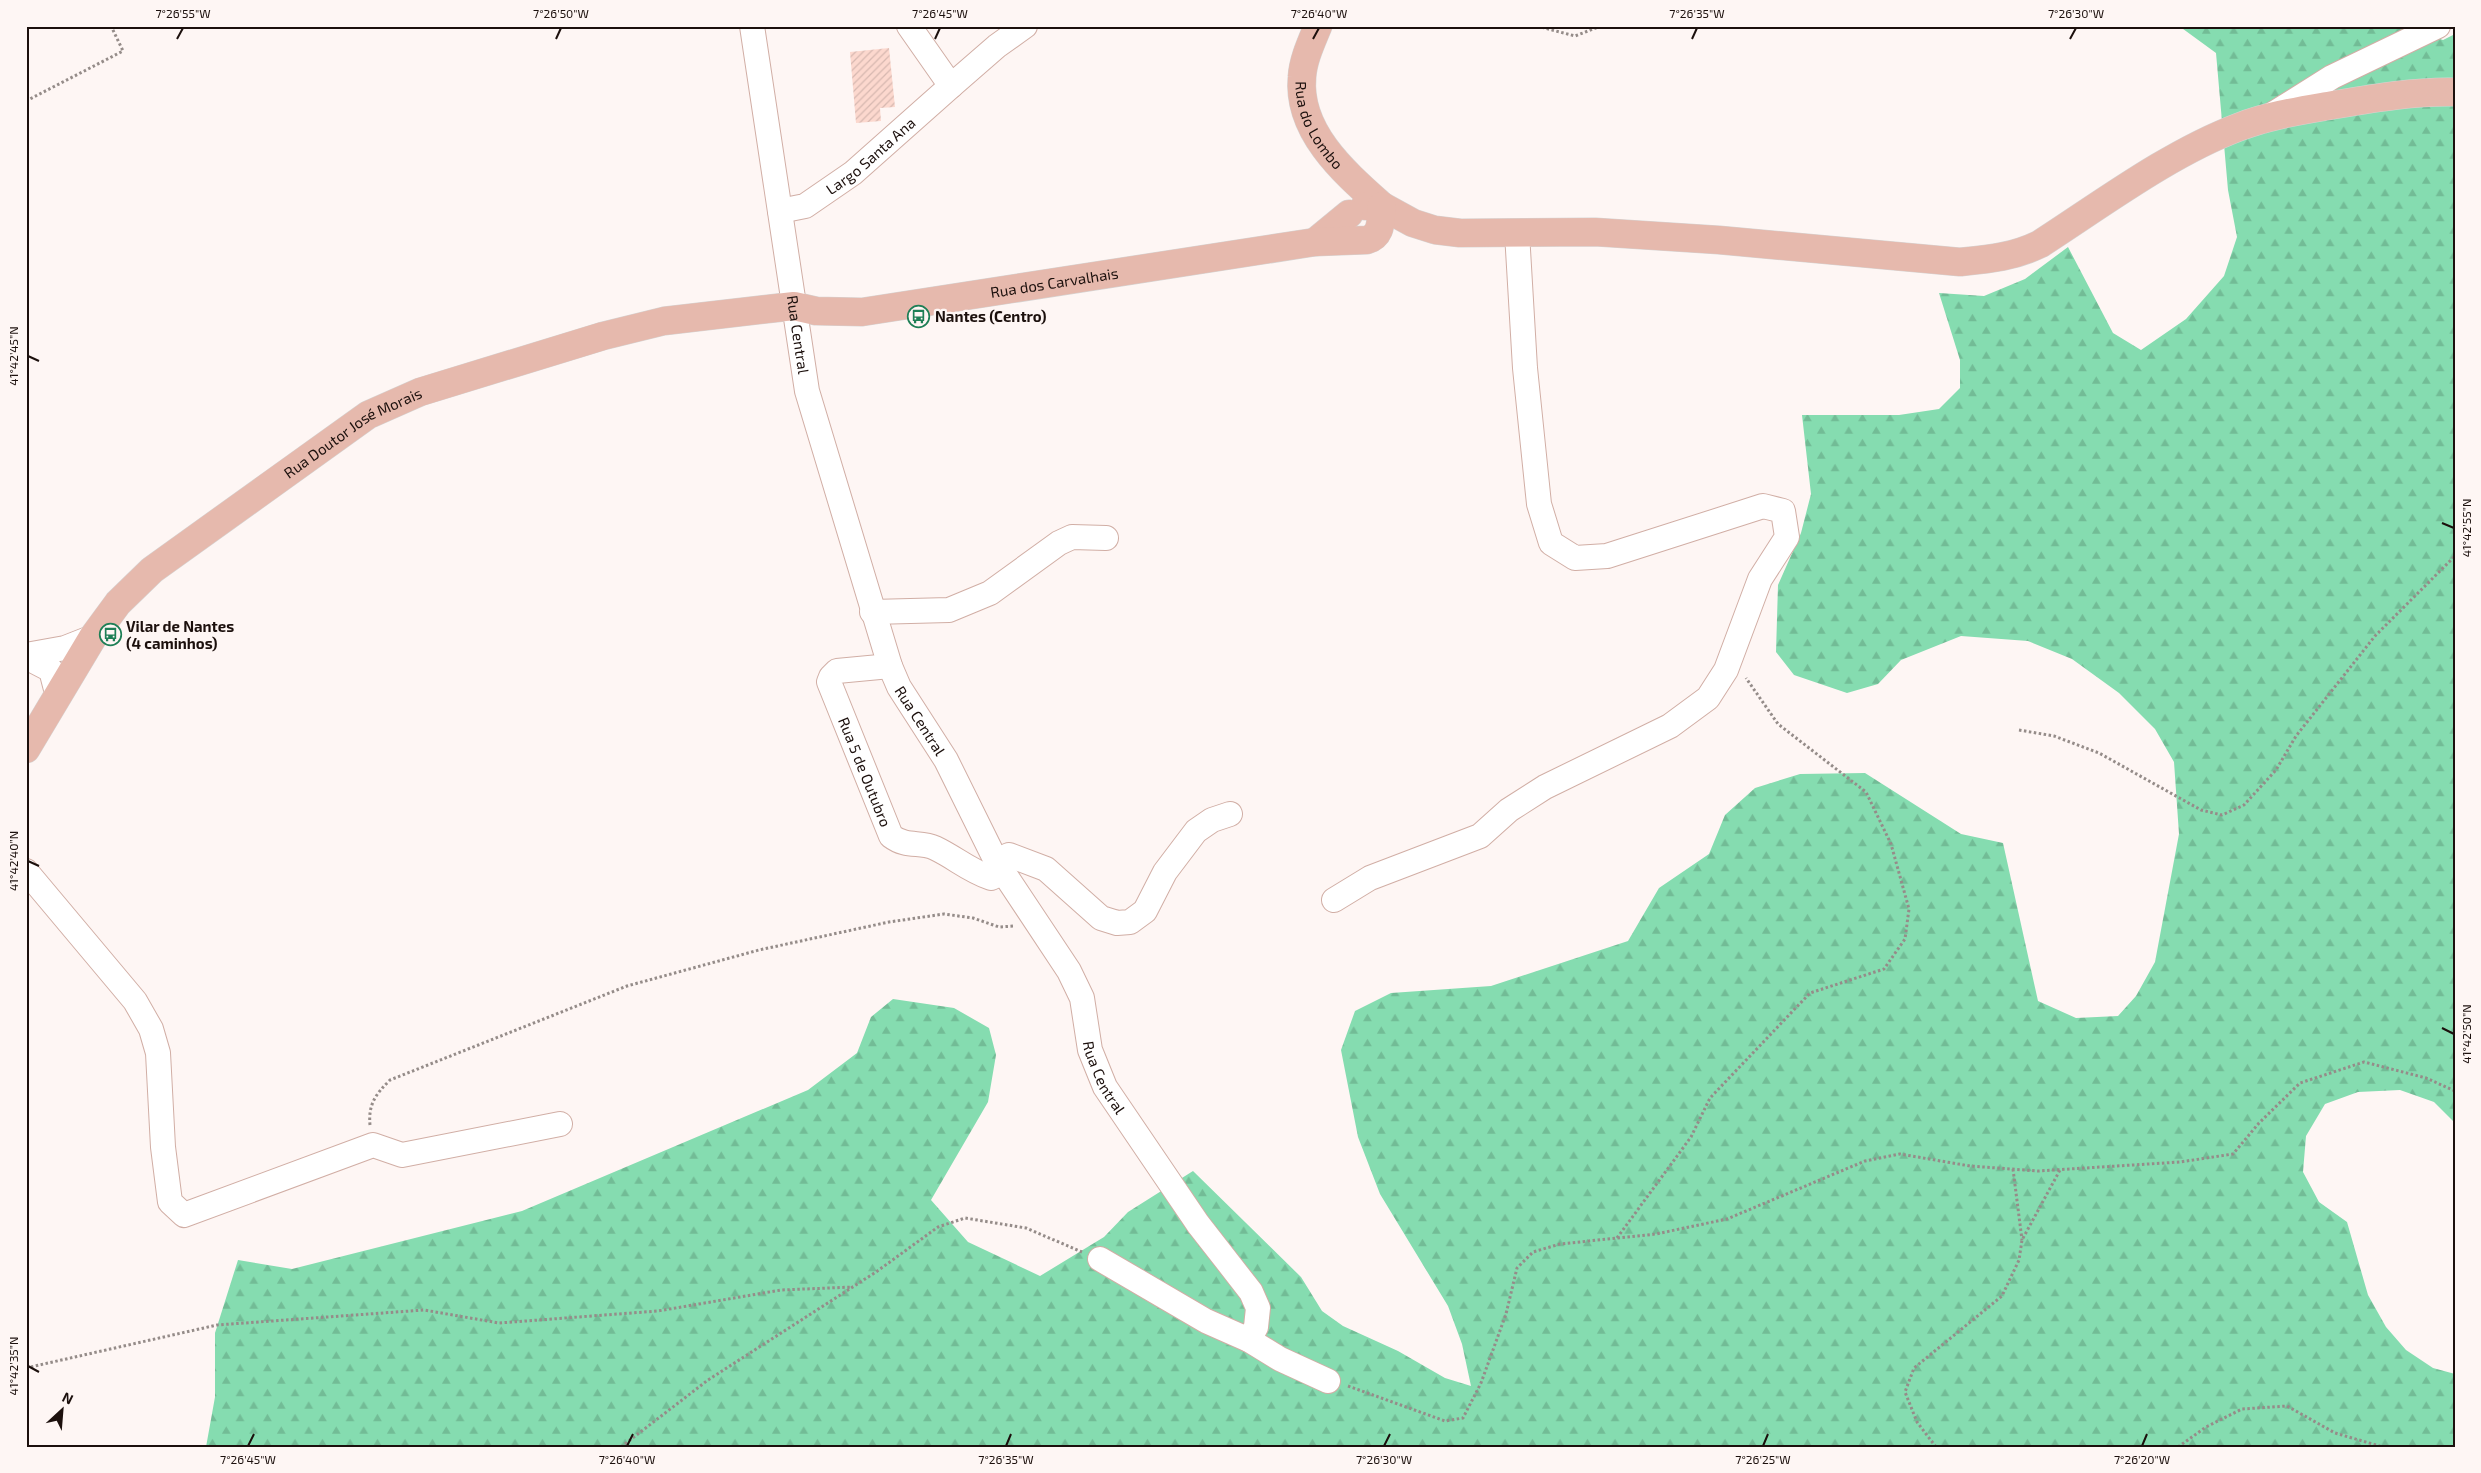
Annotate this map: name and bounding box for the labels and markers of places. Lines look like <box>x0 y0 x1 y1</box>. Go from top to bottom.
bus stop icon: Nantes (Centro) <box>907 304 931 328</box>
place label: Nantes (Centro) <box>935 307 1046 325</box>
place label: Vilar de Nantes (4 caminhos) <box>126 617 234 652</box>
bus stop icon: Vilar de Nantes (4 caminhos) <box>98 623 122 647</box>

